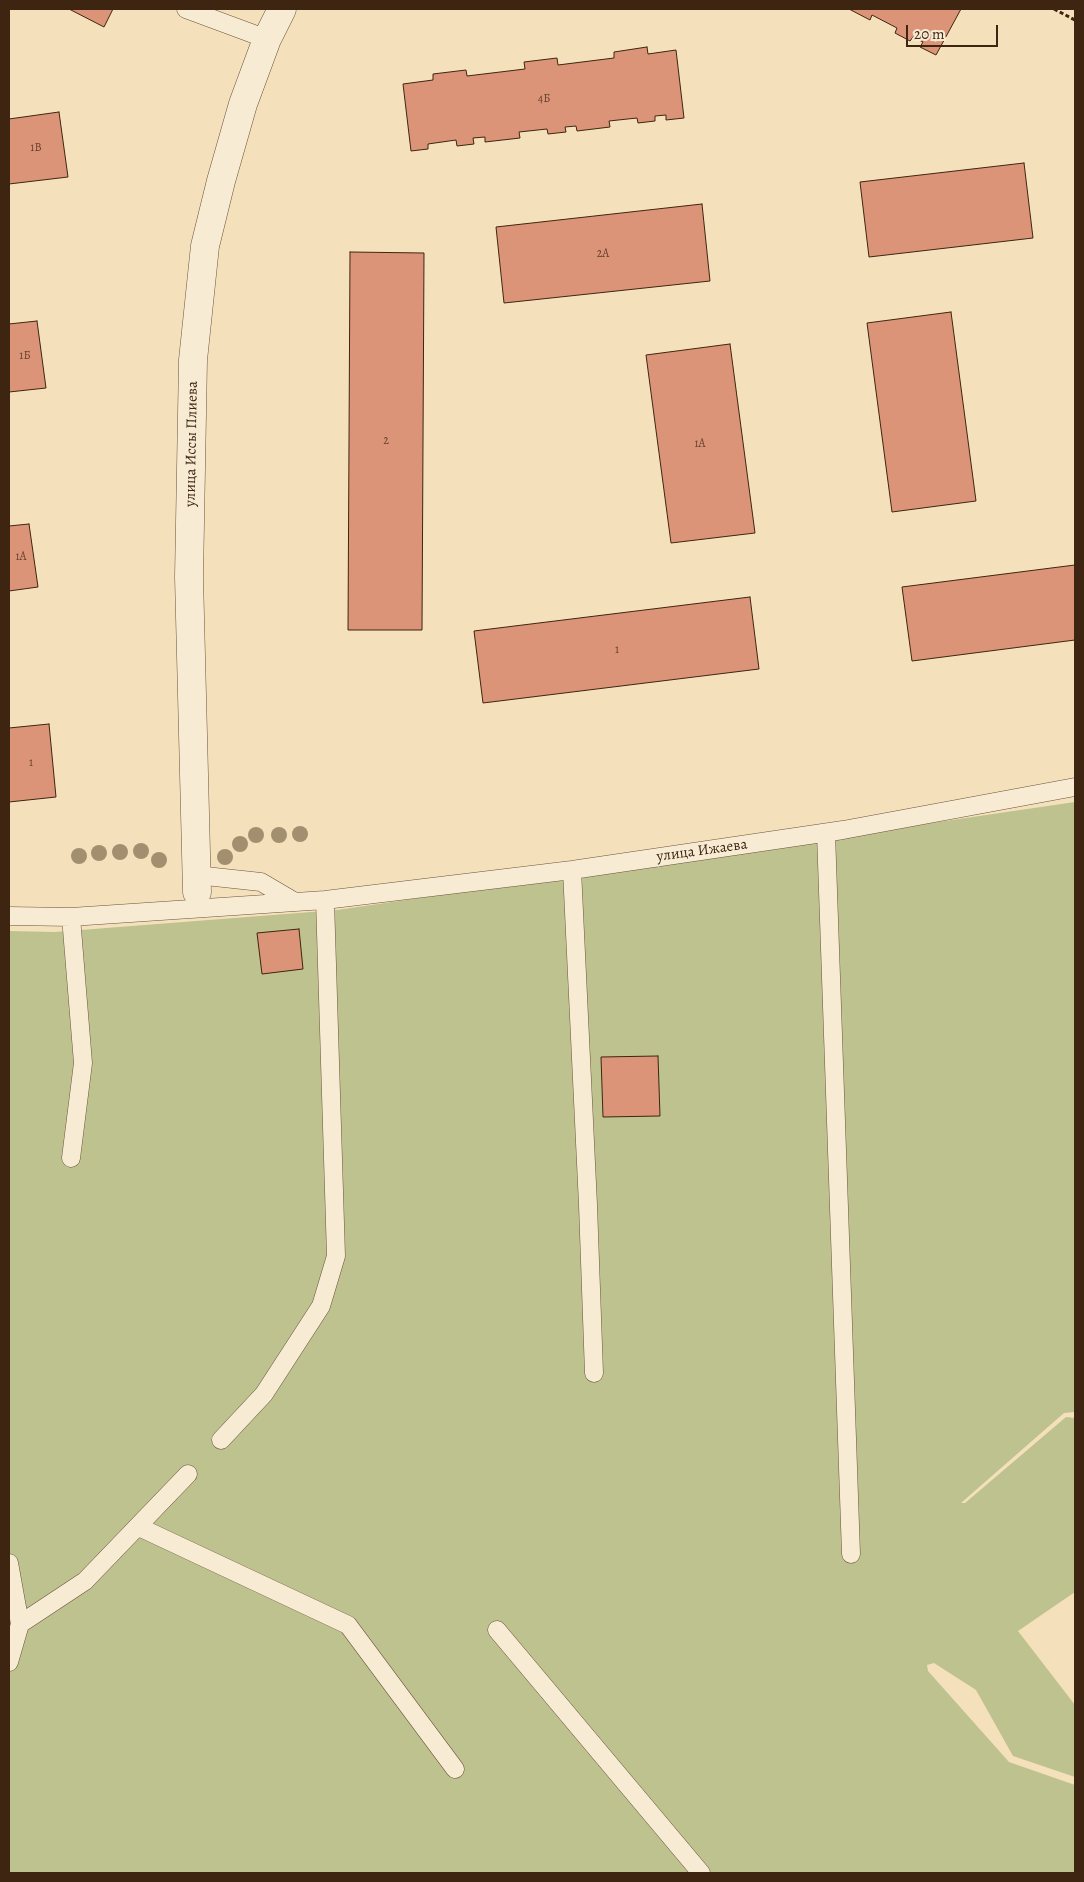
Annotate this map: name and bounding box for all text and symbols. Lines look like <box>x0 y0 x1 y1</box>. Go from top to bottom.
scale bar <box>909 15 1002 47</box>
text: 20 m <box>914 24 945 44</box>
house number: 4Б <box>538 92 550 106</box>
house number: 1В <box>30 141 42 155</box>
house number: 2А <box>597 247 609 261</box>
house number: 1Б <box>19 349 31 363</box>
street label: улица Иссы Плиева <box>182 381 202 507</box>
house number: 2 <box>383 434 389 448</box>
house number: 1А <box>694 437 706 451</box>
house number: 1А <box>15 550 27 564</box>
house number: 1 <box>615 643 619 657</box>
house number: 1 <box>29 756 33 770</box>
street label: улица Ижаева <box>656 836 748 866</box>

